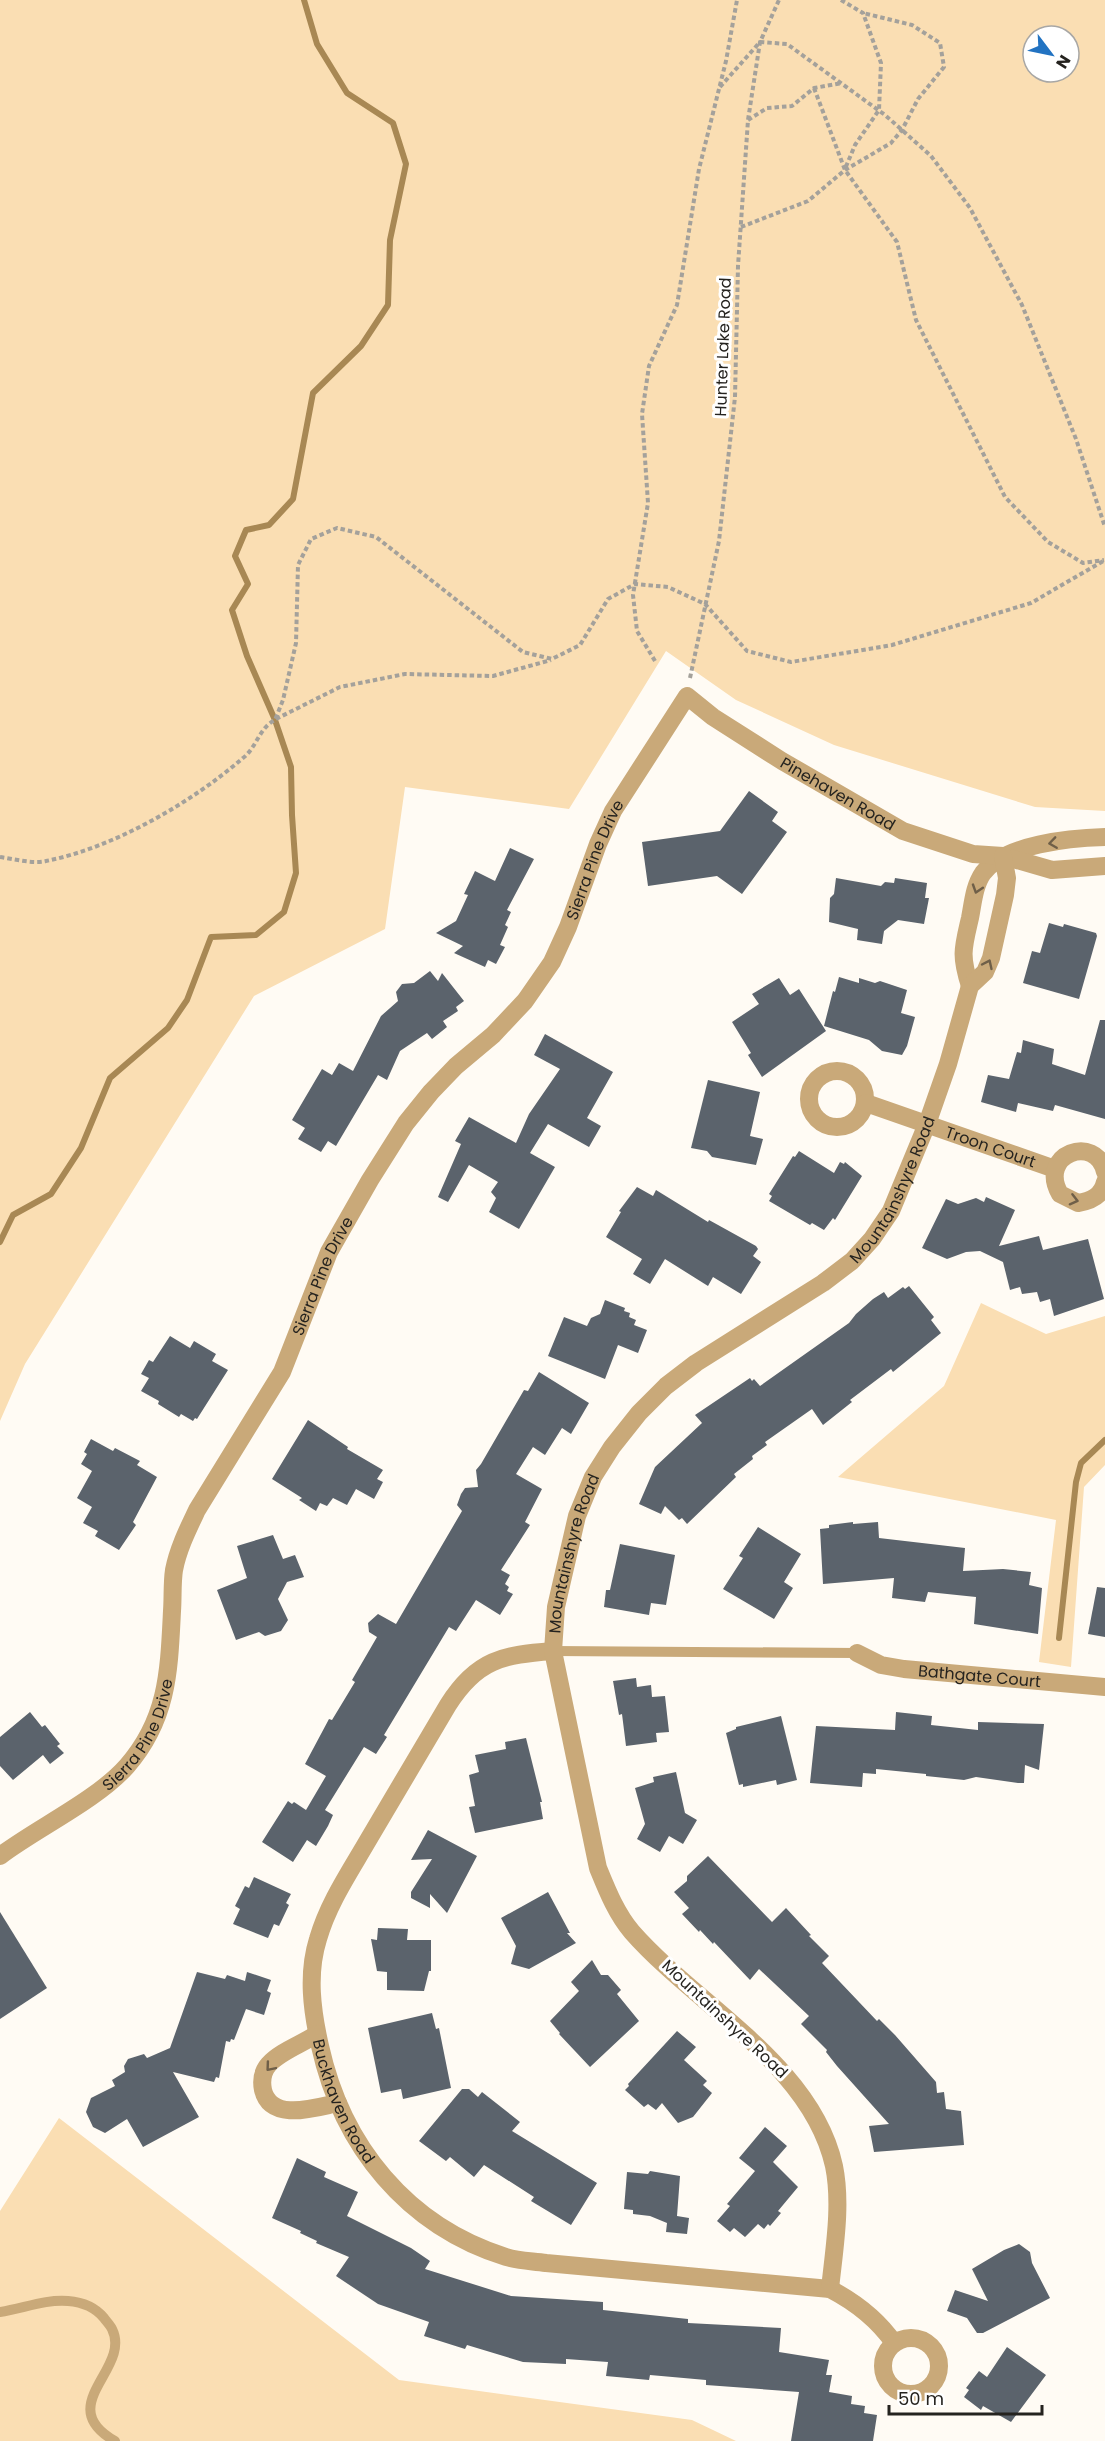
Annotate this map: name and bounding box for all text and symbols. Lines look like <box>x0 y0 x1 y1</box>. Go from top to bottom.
north arrow <box>1021 24 1081 84</box>
text: N <box>1050 50 1076 73</box>
street label: Hunter Lake Road <box>709 277 737 417</box>
street label: Pinehaven Road <box>776 751 900 836</box>
street label: Sierra Pine Drive <box>560 795 629 923</box>
one-way arrow <box>1049 837 1058 849</box>
one-way arrow <box>971 883 984 894</box>
one-way arrow <box>980 960 992 971</box>
street label: Mountainshyre Road <box>844 1113 940 1268</box>
street label: Troon Court <box>942 1120 1039 1173</box>
one-way arrow <box>1069 1192 1079 1205</box>
street label: Sierra Pine Drive <box>286 1212 359 1339</box>
street label: Mountainshyre Road <box>543 1470 605 1634</box>
street label: Bathgate Court <box>917 1659 1042 1693</box>
street label: Sierra Pine Drive <box>97 1677 178 1796</box>
street label: Mountainshyre Road <box>657 1954 793 2084</box>
street label: Buckhaven Road <box>307 2037 381 2168</box>
one-way arrow <box>266 2060 277 2071</box>
scale bar <box>889 2378 1042 2416</box>
text: 50 m <box>898 2386 944 2411</box>

